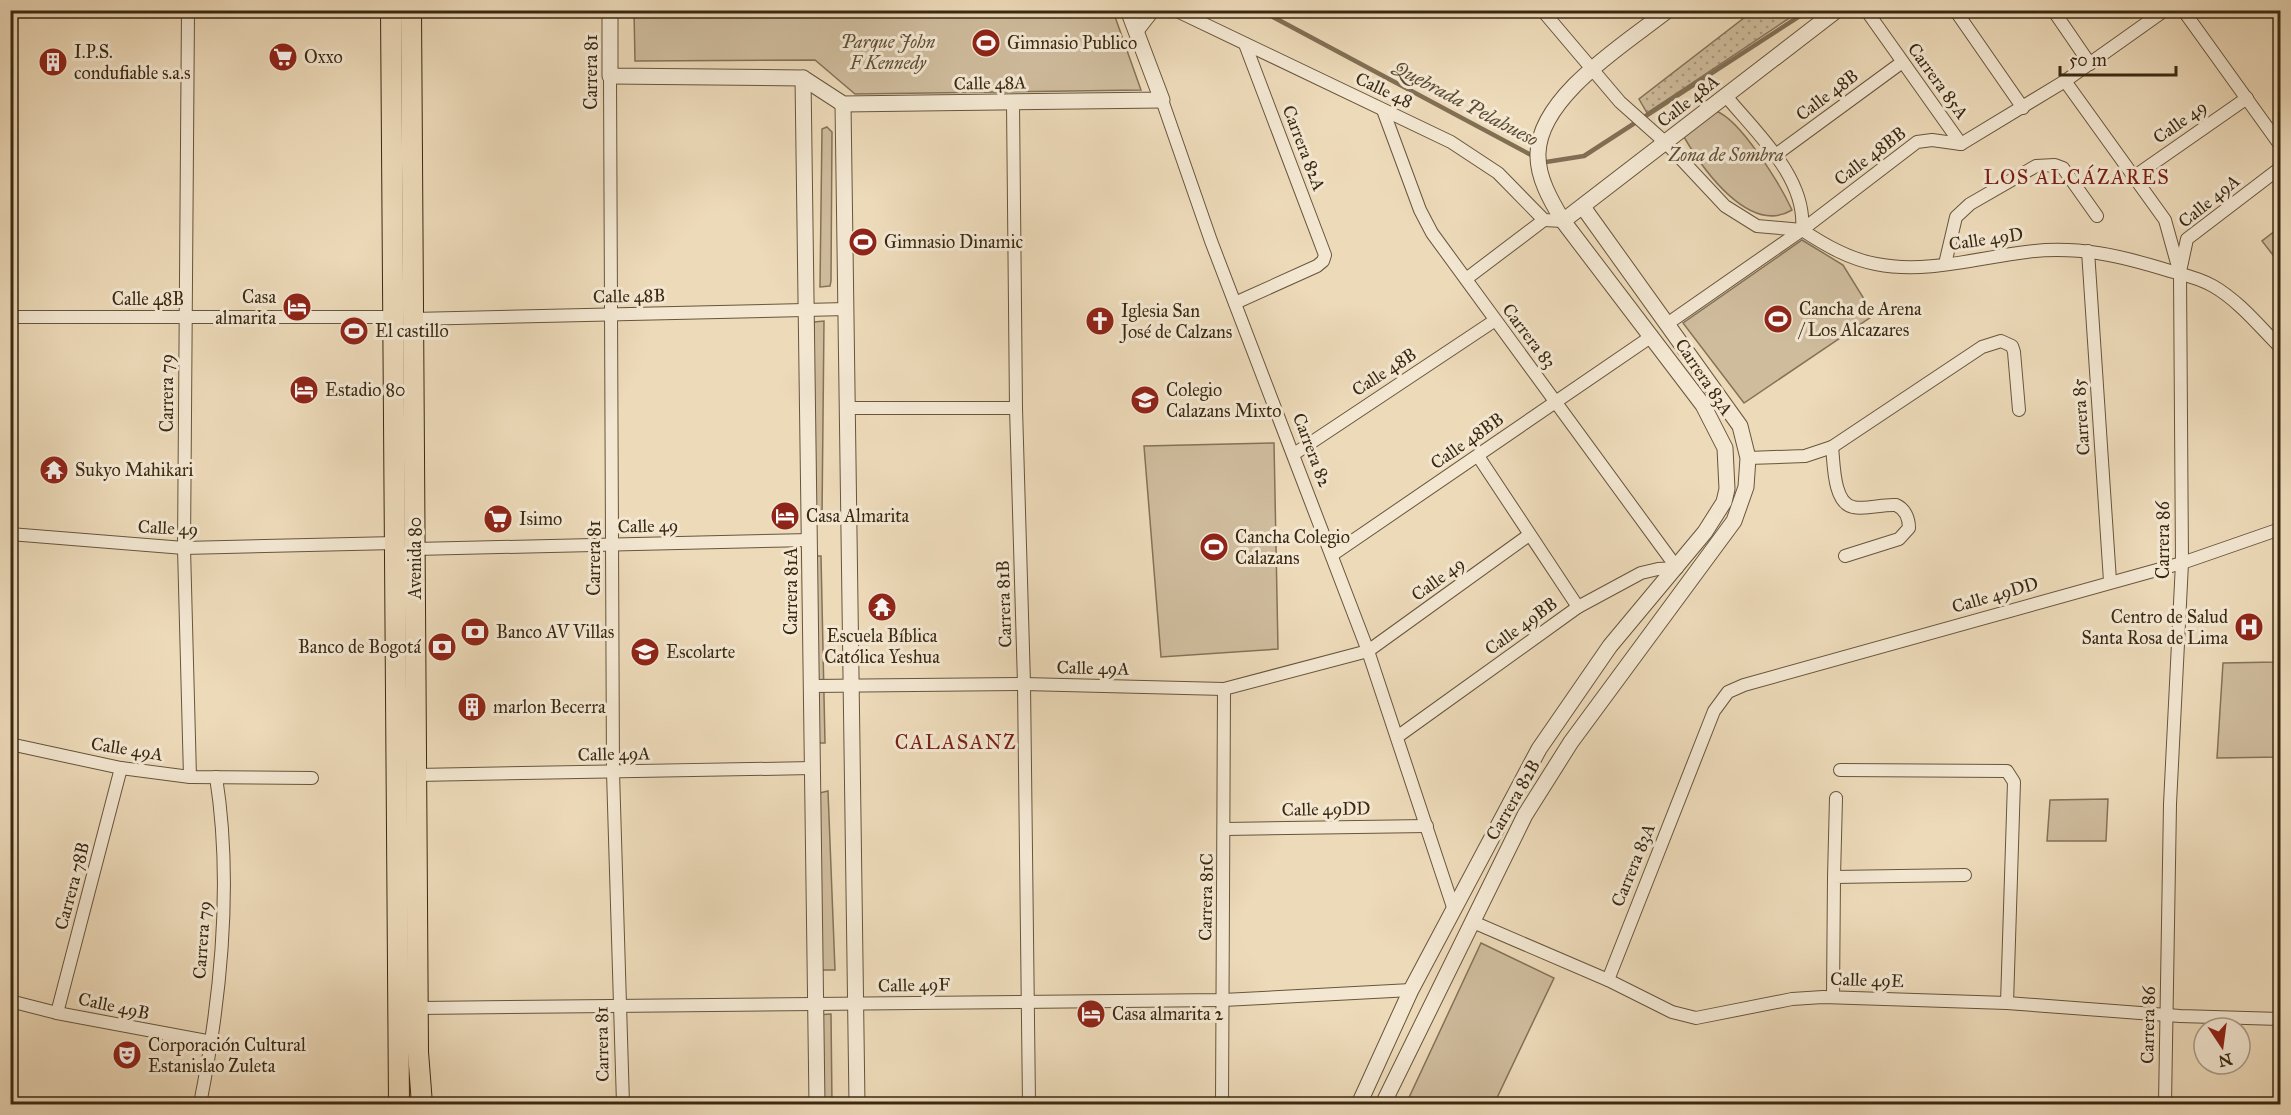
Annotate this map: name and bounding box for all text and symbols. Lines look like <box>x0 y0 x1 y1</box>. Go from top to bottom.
sports icon: Gimnasio Publico <box>970 27 1002 59</box>
park label: Parque John F Kennedy <box>841 31 936 74</box>
place label: Gimnasio Publico <box>1007 32 1137 54</box>
street label: Carrera 81 <box>580 34 602 110</box>
street label: Carrera 85A <box>1903 39 1973 123</box>
scale bar <box>2060 39 2176 77</box>
place label: I.P.S. condufiable s.a.s <box>74 41 191 84</box>
supermarket icon: Oxxo <box>267 41 299 73</box>
building icon: I.P.S. condufiable s.a.s <box>37 46 69 78</box>
place label: Oxxo <box>304 46 343 68</box>
text: 50 m <box>2069 49 2107 71</box>
water label: Quebrada Pelahueso <box>1389 54 1543 152</box>
street label: Calle 48B <box>1791 64 1863 126</box>
street label: Calle 48 <box>1352 67 1416 113</box>
street label: Calle 48A <box>1653 70 1723 132</box>
street label: Calle 48A <box>953 71 1027 95</box>
street label: Calle 49 <box>2149 96 2211 148</box>
street label: Carrera 82A <box>1278 102 1330 194</box>
street label: Calle 48BB <box>1830 122 1910 190</box>
park label: Zona de Sombra <box>1667 144 1784 166</box>
district label: LOS ALCÁZARES <box>1984 164 2170 189</box>
street label: Calle 49A <box>2174 170 2244 232</box>
street label: Calle 49D <box>1947 223 2025 255</box>
sports icon: Gimnasio Dinamic <box>847 226 879 258</box>
place label: Gimnasio Dinamic <box>884 231 1024 253</box>
street label: Calle 48B <box>593 284 665 308</box>
place label: Casa almarita <box>215 286 276 329</box>
street label: Calle 48B <box>112 288 184 310</box>
hotel icon: Casa almarita <box>281 291 313 323</box>
place label: Cancha de Arena / Los Alcazares <box>1797 298 1922 341</box>
street label: Carrera 83 <box>1497 299 1561 373</box>
place label: Iglesia San José de Calzans <box>1119 300 1232 344</box>
sports icon: Cancha de Arena / Los Alcazares <box>1762 303 1794 335</box>
church icon: Iglesia San José de Calzans <box>1084 305 1116 337</box>
sports icon: El castillo <box>338 315 370 347</box>
place label: El castillo <box>375 320 449 342</box>
street label: Carrera 83A <box>1670 334 1738 420</box>
street label: Calle 48B <box>1348 343 1420 401</box>
street label: Carrera 79 <box>156 354 178 432</box>
hotel icon: Estadio 80 <box>288 374 320 406</box>
street label: Carrera 85 <box>2067 377 2095 456</box>
place label: Estadio 80 <box>325 379 405 401</box>
place label: Colegio Calazans Mixto <box>1166 379 1282 422</box>
school or university icon: Colegio Calazans Mixto <box>1129 384 1161 416</box>
street label: Calle 48BB <box>1426 408 1508 474</box>
street label: Carrera 82 <box>1288 410 1336 490</box>
temple icon: Sukyo Mahikari <box>38 454 70 486</box>
place label: Sukyo Mahikari <box>75 459 193 481</box>
hotel icon: Casa Almarita <box>769 500 801 532</box>
street label: Carrera 86 <box>2152 500 2174 579</box>
supermarket icon: Isimo <box>482 503 514 535</box>
place label: Casa Almarita <box>806 505 910 527</box>
place label: Isimo <box>519 508 562 530</box>
street label: Calle 49 <box>618 514 678 538</box>
street label: Calle 49 <box>137 515 199 541</box>
street label: Avenida 80 <box>404 517 426 600</box>
street label: Carrera 81 <box>583 520 605 596</box>
place label: Cancha Colegio Calazans <box>1235 526 1350 569</box>
sports icon: Cancha Colegio Calazans <box>1198 531 1230 563</box>
street label: Carrera 81A <box>780 547 802 635</box>
street label: Calle 49 <box>1407 552 1469 606</box>
street label: Carrera 81B <box>991 560 1017 648</box>
street label: Calle 49DD <box>1949 572 2041 618</box>
temple icon: Escuela Bíblica Católica Yeshua <box>866 591 898 623</box>
street label: Calle 49BB <box>1480 592 1562 660</box>
place label: Centro de Salud Santa Rosa de Lima <box>2081 606 2228 649</box>
hospital icon: Centro de Salud Santa Rosa de Lima <box>2233 611 2265 643</box>
bank icon: Banco AV Villas <box>459 616 491 648</box>
place label: Banco AV Villas <box>496 621 614 643</box>
place label: Escuela Bíblica Católica Yeshua <box>824 625 940 668</box>
bank icon: Banco de Bogotá <box>426 631 458 663</box>
place label: Banco de Bogotá <box>298 636 421 659</box>
school or university icon: Escolarte <box>629 636 661 668</box>
place label: Escolarte <box>666 641 735 663</box>
street label: Calle 49A <box>1056 656 1130 680</box>
building icon: marlon Becerra <box>456 691 488 723</box>
place label: marlon Becerra <box>493 696 606 718</box>
district label: CALASANZ <box>895 730 1017 754</box>
street label: Calle 49A <box>89 732 165 766</box>
street label: Calle 49A <box>577 742 651 766</box>
street label: Carrera 82B <box>1481 756 1545 844</box>
street label: Calle 49DD <box>1281 797 1371 821</box>
street label: Carrera 83A <box>1606 820 1660 910</box>
street label: Carrera 78B <box>50 840 94 932</box>
street label: Carrera 81C <box>1194 853 1218 941</box>
street label: Carrera 79 <box>188 900 216 980</box>
street label: Calle 49E <box>1830 968 1904 992</box>
street label: Calle 49F <box>878 973 951 997</box>
street label: Carrera 86 <box>2136 985 2160 1064</box>
street label: Calle 49B <box>76 988 152 1024</box>
hotel icon: Casa almarita 2 <box>1075 998 1107 1030</box>
place label: Casa almarita 2 <box>1112 1003 1224 1025</box>
street label: Carrera 81 <box>590 1006 614 1082</box>
north arrow <box>2192 1016 2252 1076</box>
place label: Corporación Cultural Estanislao Zuleta <box>148 1034 306 1077</box>
theatre icon: Corporación Cultural Estanislao Zuleta <box>111 1039 143 1071</box>
text: N <box>2216 1049 2234 1071</box>

